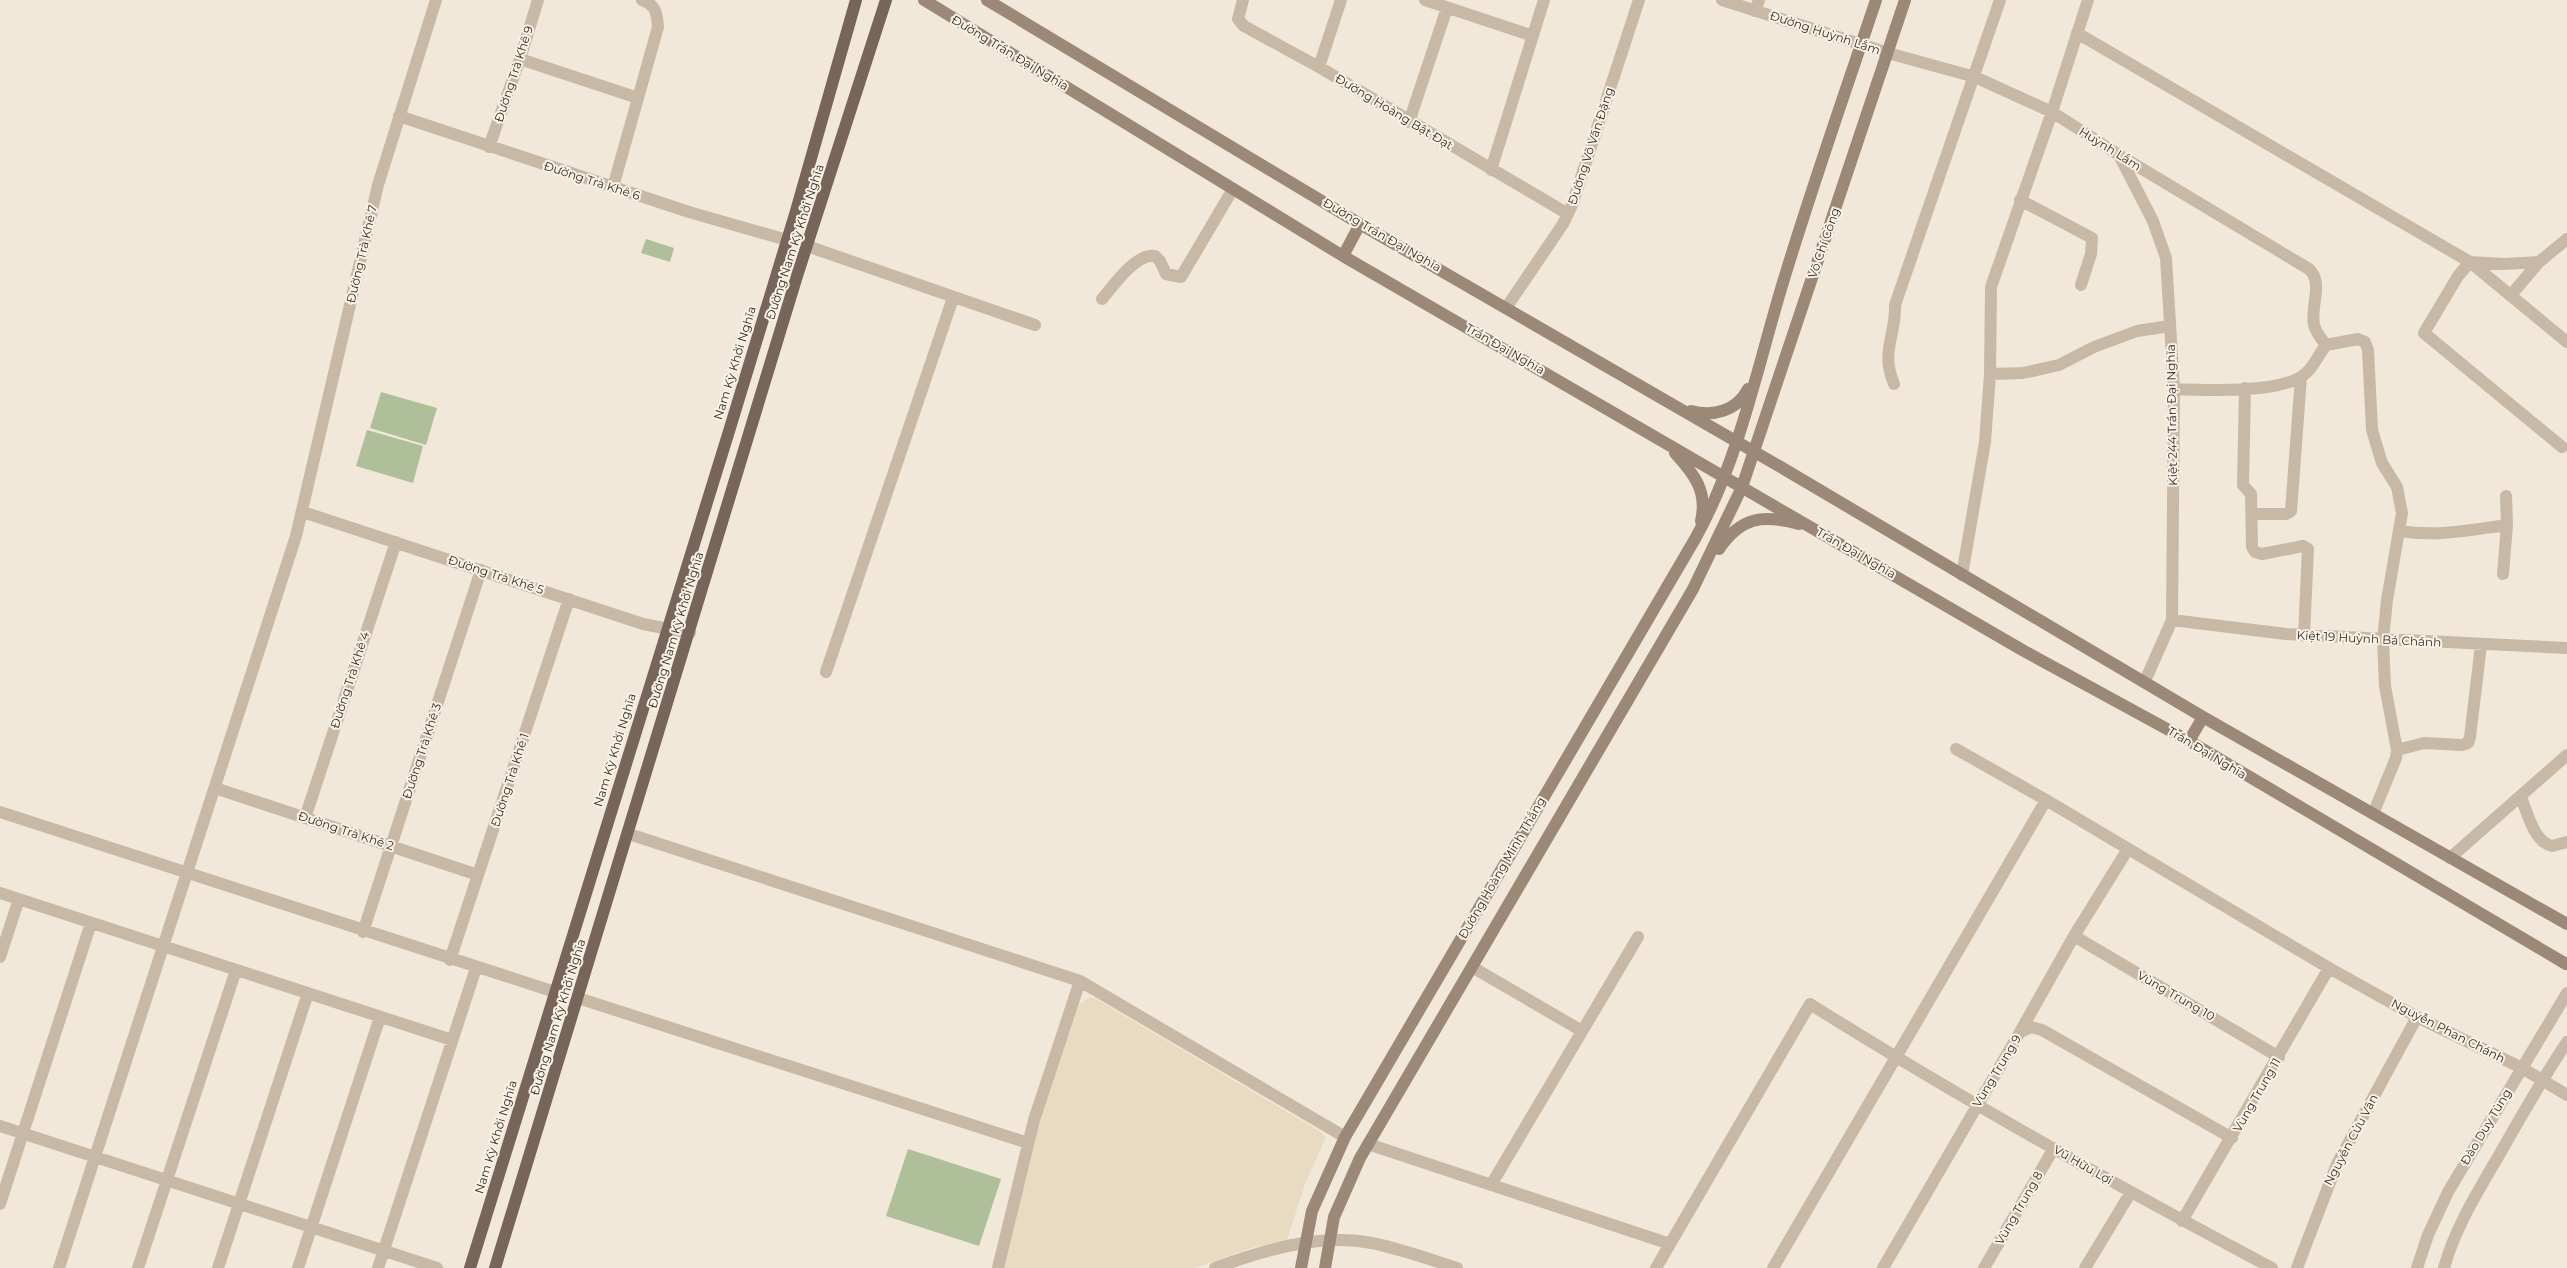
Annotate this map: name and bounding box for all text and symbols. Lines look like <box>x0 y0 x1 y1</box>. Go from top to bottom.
street label: Đường Huỳnh Lắm <box>1768 8 1882 57</box>
street label: Đường Trần Đại Nghĩa <box>949 12 1072 94</box>
street label: Đường Trà Khê 9 <box>491 24 536 124</box>
street label: Đường Hoàng Bật Đạt <box>1333 70 1456 153</box>
street label: Đường Võ Văn Đặng <box>1564 85 1617 207</box>
street label: Huỳnh Lắm <box>2076 124 2144 174</box>
street label: Đường Trà Khê 6 <box>542 158 642 203</box>
street label: Đường Nam Kỳ Khởi Nghĩa <box>762 162 827 322</box>
street label: Đường Trần Đại Nghĩa <box>1320 195 1444 275</box>
street label: Đường Trà Khê 7 <box>343 203 380 304</box>
street label: Võ Chí Công <box>1804 206 1843 280</box>
street label: Nam Kỳ Khởi Nghĩa <box>710 304 759 421</box>
street label: Trần Đại Nghĩa <box>1463 320 1548 377</box>
street label: Kiệt 244 Trần Đại Nghĩa <box>2163 344 2180 486</box>
street label: Trần Đại Nghĩa <box>1814 524 1899 581</box>
street label: Đường Nam Kỳ Khởi Nghĩa <box>645 550 706 710</box>
street label: Đường Trà Khê 5 <box>446 552 546 597</box>
street label: Kiệt 19 Huỳnh Bá Chánh <box>2296 627 2442 650</box>
street label: Đường Trà Khê 4 <box>327 629 372 730</box>
street label: Nam Kỳ Khởi Nghĩa <box>590 691 639 808</box>
street label: Đường Trà Khê 3 <box>399 701 444 801</box>
street label: Trần Đại Nghĩa <box>2165 723 2249 782</box>
street label: Đường Trà Khê 1 <box>487 731 532 829</box>
street label: Đường Hoàng Minh Thắng <box>1455 794 1548 941</box>
street label: Đường Trà Khê 2 <box>296 808 396 853</box>
street label: Đường Nam Kỳ Khởi Nghĩa <box>527 937 588 1097</box>
street label: Vùng Trung 10 <box>2135 967 2218 1024</box>
street label: Nguyễn Phan Chánh <box>2389 995 2508 1066</box>
street label: Vùng Trung 9 <box>1969 1032 2024 1110</box>
street label: Vùng Trung 11 <box>2229 1055 2284 1135</box>
street label: Nam Kỳ Khởi Nghĩa <box>471 1078 520 1195</box>
street label: Đào Duy Tùng <box>2457 1086 2514 1168</box>
street label: Nguyễn Cửu Vân <box>2320 1092 2381 1188</box>
street label: Vũ Hữu Lợi <box>2051 1142 2116 1188</box>
street label: Vùng Trung 8 <box>1992 1168 2046 1247</box>

